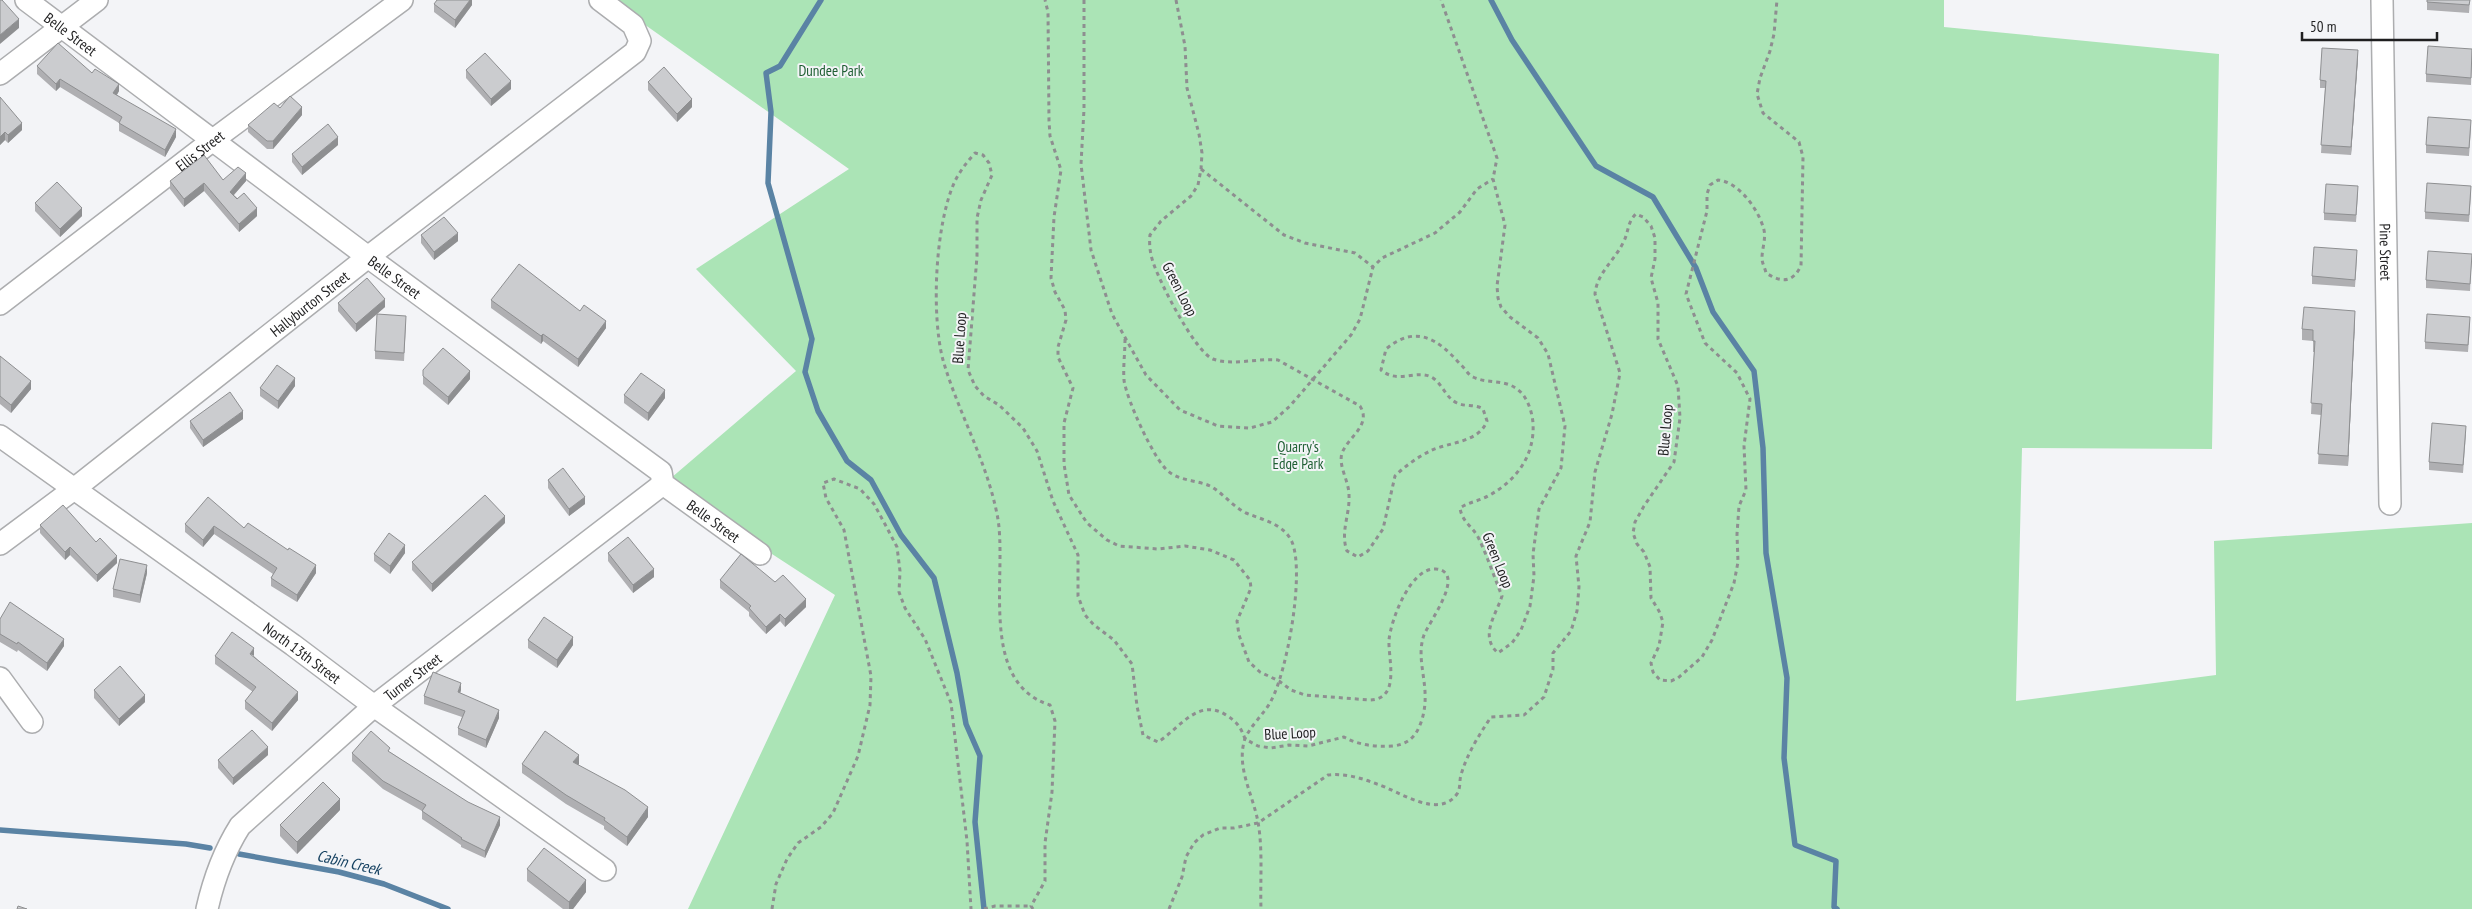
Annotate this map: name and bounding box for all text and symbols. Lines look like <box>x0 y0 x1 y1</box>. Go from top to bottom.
street label: Belle Street <box>41 8 101 59</box>
scale bar <box>2302 10 2437 42</box>
text: 50 m <box>2310 17 2336 36</box>
park label: Dundee Park <box>798 61 864 80</box>
street label: Ellis Street <box>172 126 228 175</box>
street label: Pine Street <box>2376 223 2396 281</box>
street label: Belle Street <box>365 251 425 302</box>
street label: Green Loop <box>1158 259 1202 319</box>
street label: Hallyburton Street <box>266 266 353 340</box>
street label: Blue Loop <box>948 312 970 364</box>
street label: Blue Loop <box>1653 404 1677 456</box>
park label: Quarry's Edge Park <box>1272 437 1324 473</box>
street label: Belle Street <box>684 495 744 546</box>
street label: Green Loop <box>1478 529 1518 591</box>
street label: North 13th Street <box>260 618 345 687</box>
street label: Turner Street <box>380 649 445 705</box>
street label: Blue Loop <box>1264 722 1316 744</box>
water label: Cabin Creek <box>315 845 385 879</box>

